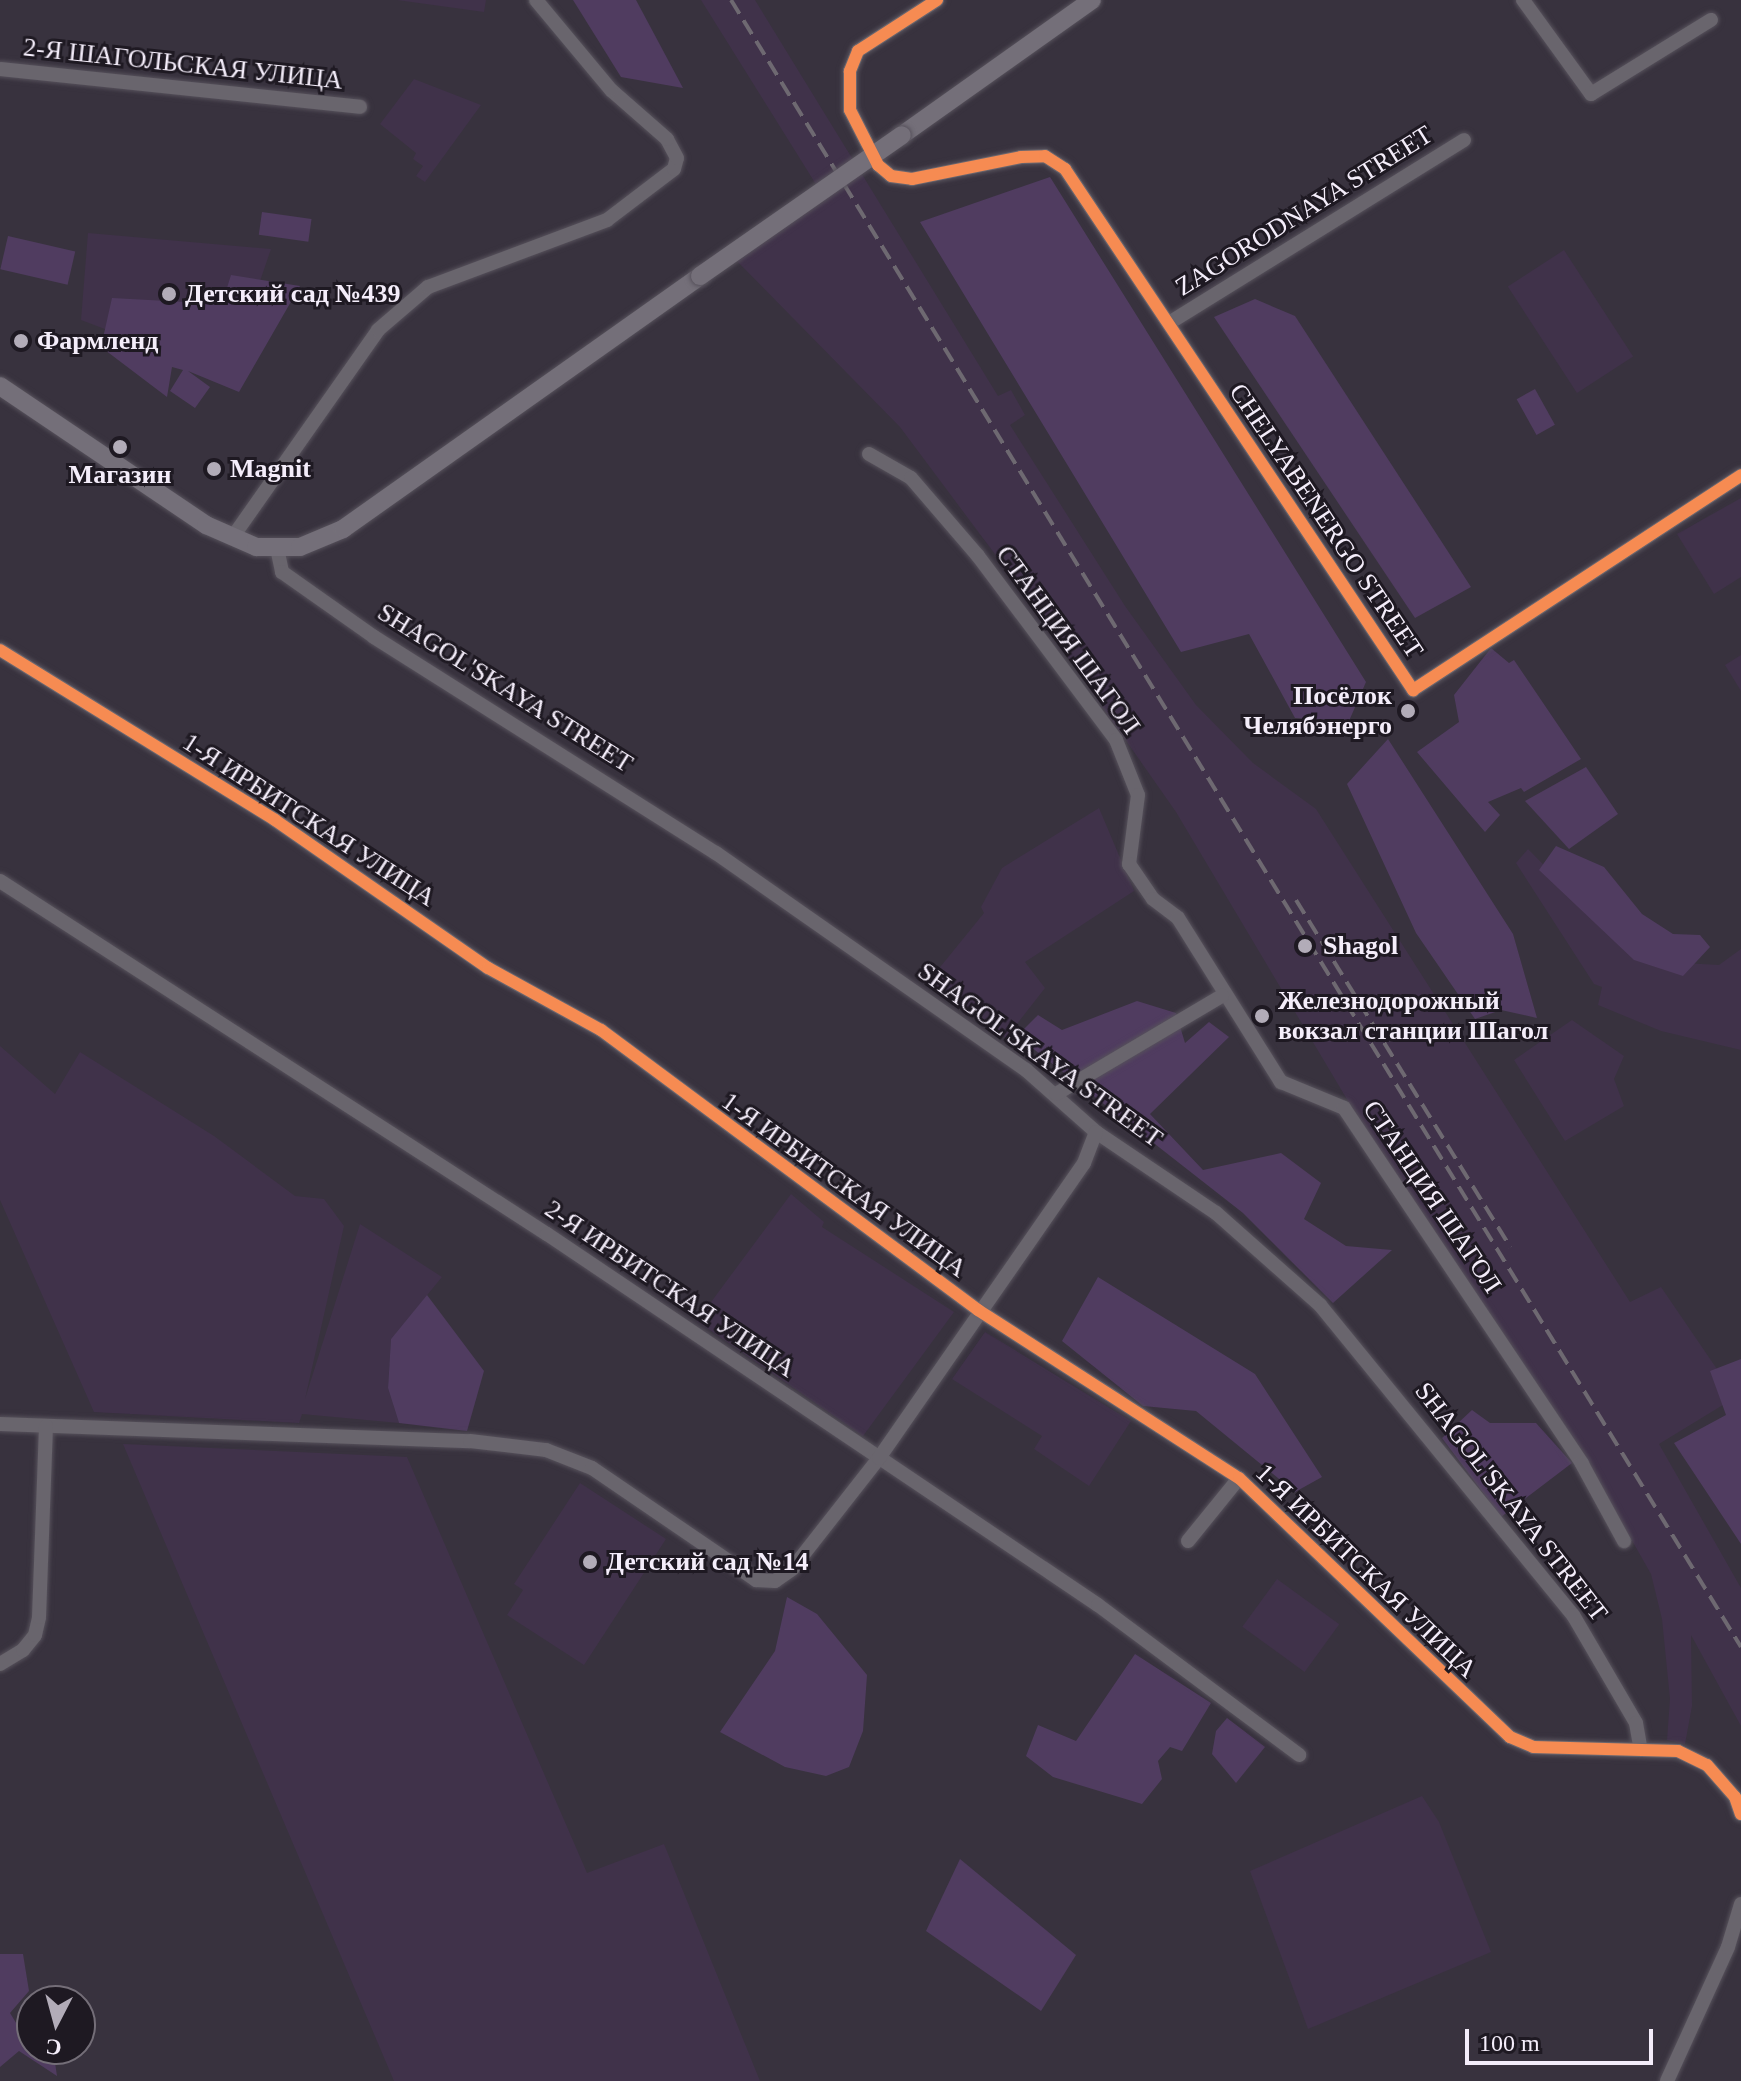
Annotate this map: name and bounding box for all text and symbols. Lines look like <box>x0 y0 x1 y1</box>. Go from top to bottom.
street label: 2-Я ШАГОЛЬСКАЯ УЛИЦА <box>22 32 344 96</box>
street label: ZAGORODNAYA STREET <box>1169 119 1439 303</box>
place label: Детский сад №439 <box>185 278 400 310</box>
marker: Детский сад №439 <box>160 285 178 303</box>
place label: Фармленд <box>37 325 158 357</box>
marker: Фармленд <box>12 332 30 350</box>
street label: CHELYABENERGO STREET <box>1222 378 1430 664</box>
marker: Магазин <box>111 438 129 456</box>
place label: Magnit <box>230 453 311 485</box>
place label: Магазин <box>69 459 171 491</box>
marker: Magnit <box>205 460 223 478</box>
street label: СТАНЦИЯ ШАГОЛ <box>989 540 1147 740</box>
street label: SHAGOL'SKAYA STREET <box>371 596 639 780</box>
place label: Посёлок Челябэнерго <box>1243 680 1392 742</box>
marker: Посёлок Челябэнерго <box>1399 702 1417 720</box>
street label: 1-Я ИРБИТСКАЯ УЛИЦА <box>177 727 441 913</box>
place label: Shagol <box>1323 930 1398 962</box>
marker: Shagol <box>1294 935 1316 957</box>
street label: SHAGOL'SKAYA STREET <box>911 955 1169 1155</box>
place label: Железнодорожный вокзал станции Шагол <box>1278 985 1548 1046</box>
marker: Железнодорожный вокзал станции Шагол <box>1253 1007 1271 1025</box>
street label: 1-Я ИРБИТСКАЯ УЛИЦА <box>715 1086 973 1284</box>
street label: СТАНЦИЯ ШАГОЛ <box>1356 1095 1508 1299</box>
street label: 2-Я ИРБИТСКАЯ УЛИЦА <box>539 1194 801 1384</box>
street label: SHAGOL'SKAYA STREET <box>1408 1376 1614 1628</box>
street label: 1-Я ИРБИТСКАЯ УЛИЦА <box>1249 1457 1483 1685</box>
place label: Детский сад №14 <box>606 1546 808 1578</box>
marker: Детский сад №14 <box>581 1553 599 1571</box>
north arrow <box>16 1985 96 2065</box>
scale bar <box>1469 2013 1657 2063</box>
text: 100 m <box>1479 2030 1540 2056</box>
text: С <box>44 2034 63 2061</box>

